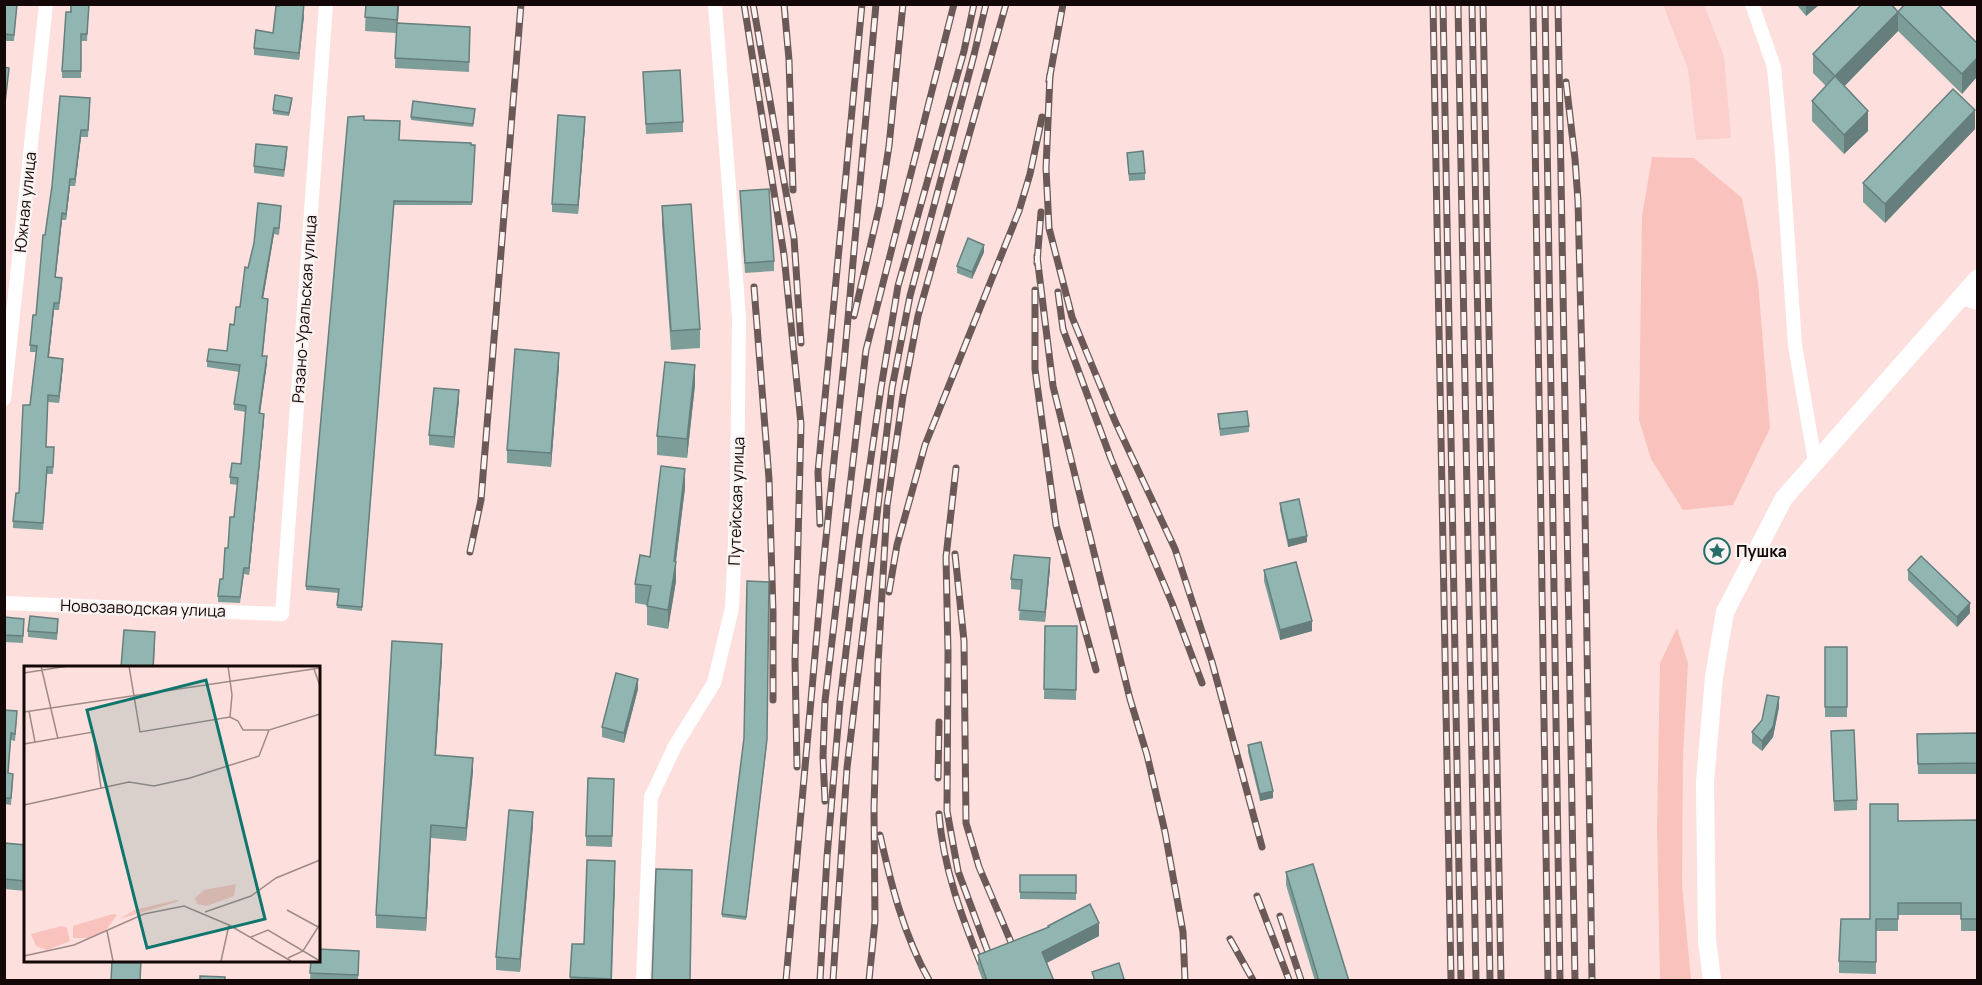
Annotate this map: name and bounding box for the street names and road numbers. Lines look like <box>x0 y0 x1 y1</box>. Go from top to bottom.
street label: Южная улица <box>9 151 41 253</box>
street label: Рязано-Уральская улица <box>286 214 322 404</box>
street label: Путейская улица <box>723 436 749 566</box>
street label: Новозаводская улица <box>60 594 226 622</box>

